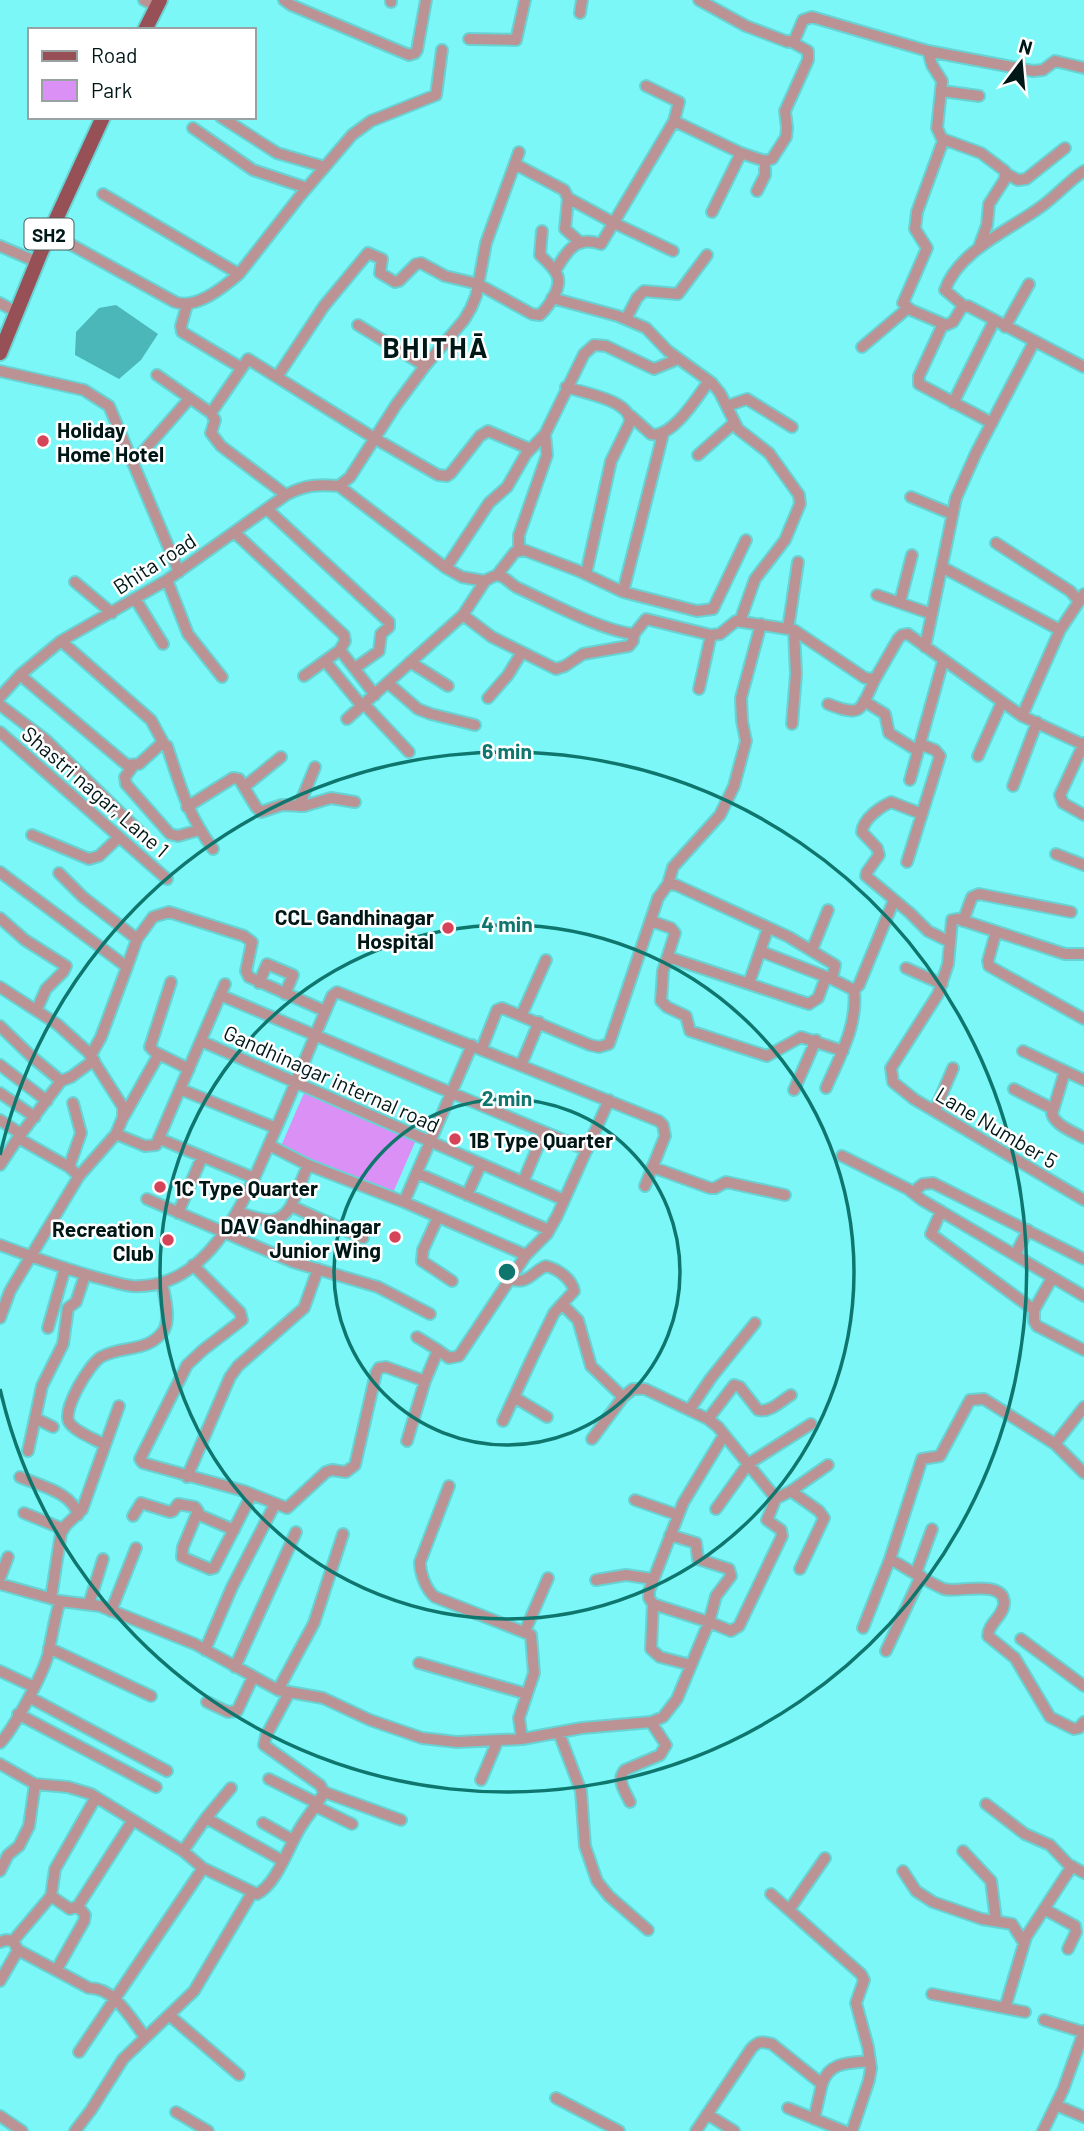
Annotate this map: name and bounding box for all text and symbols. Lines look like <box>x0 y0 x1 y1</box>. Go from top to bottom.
legend <box>28 28 256 119</box>
north arrow <box>986 28 1056 98</box>
text: N <box>1017 33 1035 59</box>
text: Road <box>91 42 137 67</box>
text: Park <box>91 77 132 102</box>
road number: SH2 <box>24 218 74 250</box>
district label: BHITHĀ <box>382 330 490 364</box>
place label: Holiday Home Hotel <box>57 417 164 466</box>
marker: Holiday Home Hotel <box>35 433 51 449</box>
street label: Bhita road <box>108 527 200 599</box>
street label: Shastri nagar, Lane 1 <box>17 720 175 862</box>
text: 6 min <box>482 738 532 763</box>
place label: CCL Gandhinagar Hospital <box>275 904 434 953</box>
text: 4 min <box>481 911 533 936</box>
marker: CCL Gandhinagar Hospital <box>440 920 456 936</box>
street label: Gandhinagar internal road <box>220 1019 444 1137</box>
street label: Lane Number 5 <box>932 1081 1062 1173</box>
text: 2 min <box>482 1085 532 1110</box>
place label: 1B Type Quarter <box>469 1127 613 1152</box>
marker: 1B Type Quarter <box>447 1131 463 1147</box>
place label: 1C Type Quarter <box>174 1175 318 1200</box>
marker: 1C Type Quarter <box>152 1179 168 1195</box>
place label: DAV Gandhinagar Junior Wing <box>220 1213 381 1262</box>
place label: Recreation Club <box>52 1216 154 1265</box>
marker: DAV Gandhinagar Junior Wing <box>387 1229 403 1245</box>
marker: Recreation Club <box>160 1232 176 1248</box>
centre of rings <box>495 1260 519 1284</box>

